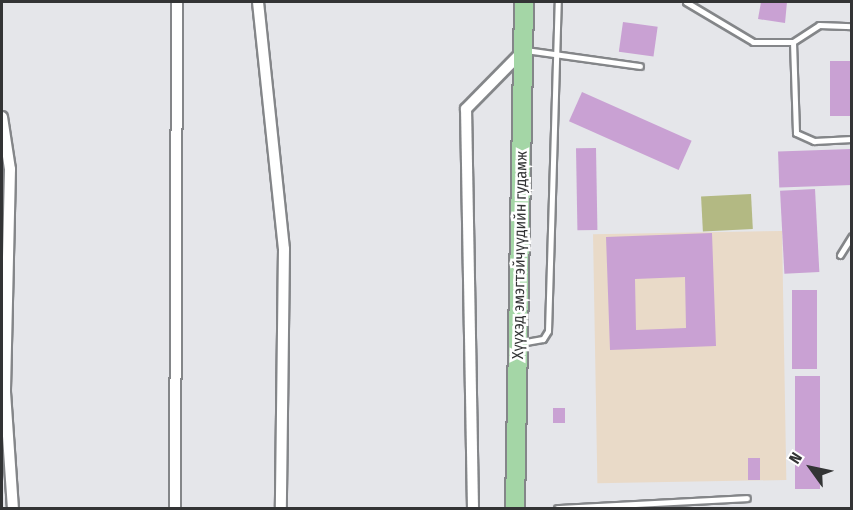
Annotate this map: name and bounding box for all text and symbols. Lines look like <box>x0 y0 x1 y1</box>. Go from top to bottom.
street label: Хүүхэд эмэгтэйчүүдийн гудамж <box>509 151 531 359</box>
north arrow <box>781 438 841 498</box>
text: N <box>785 449 806 467</box>

